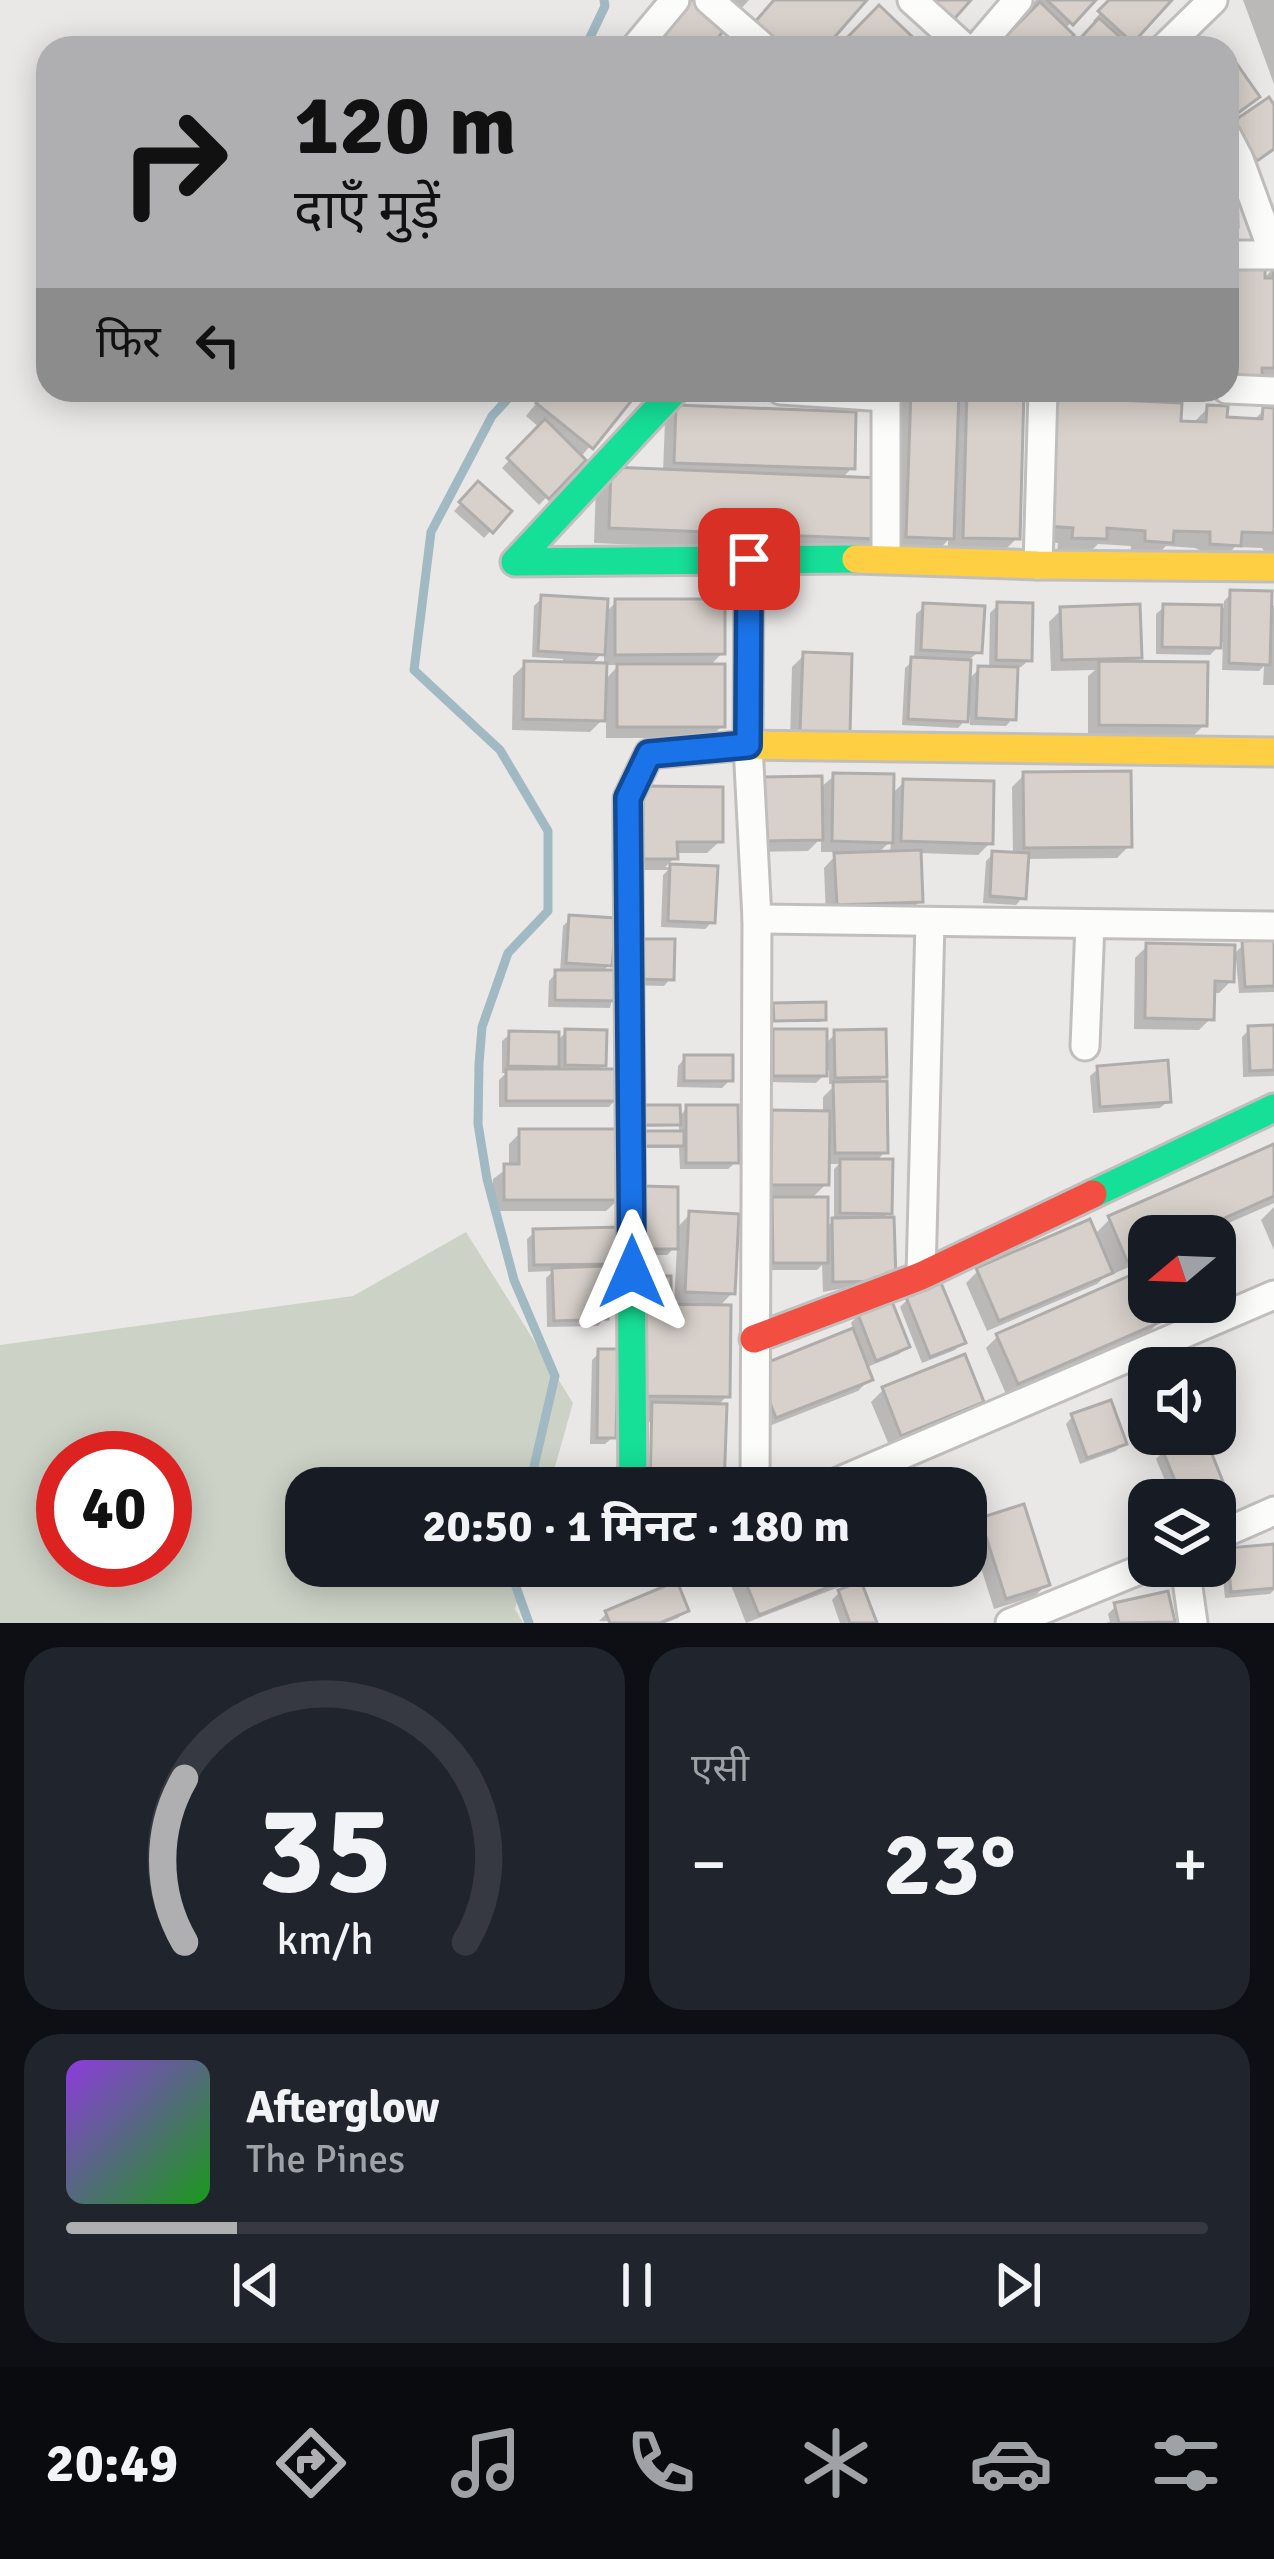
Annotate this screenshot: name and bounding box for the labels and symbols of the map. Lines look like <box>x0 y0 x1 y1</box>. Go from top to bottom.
pin <box>698 508 800 610</box>
position arrow <box>569 1209 695 1335</box>
north arrow <box>1128 1215 1236 1323</box>
speed limit sign: 40 <box>36 1431 192 1587</box>

